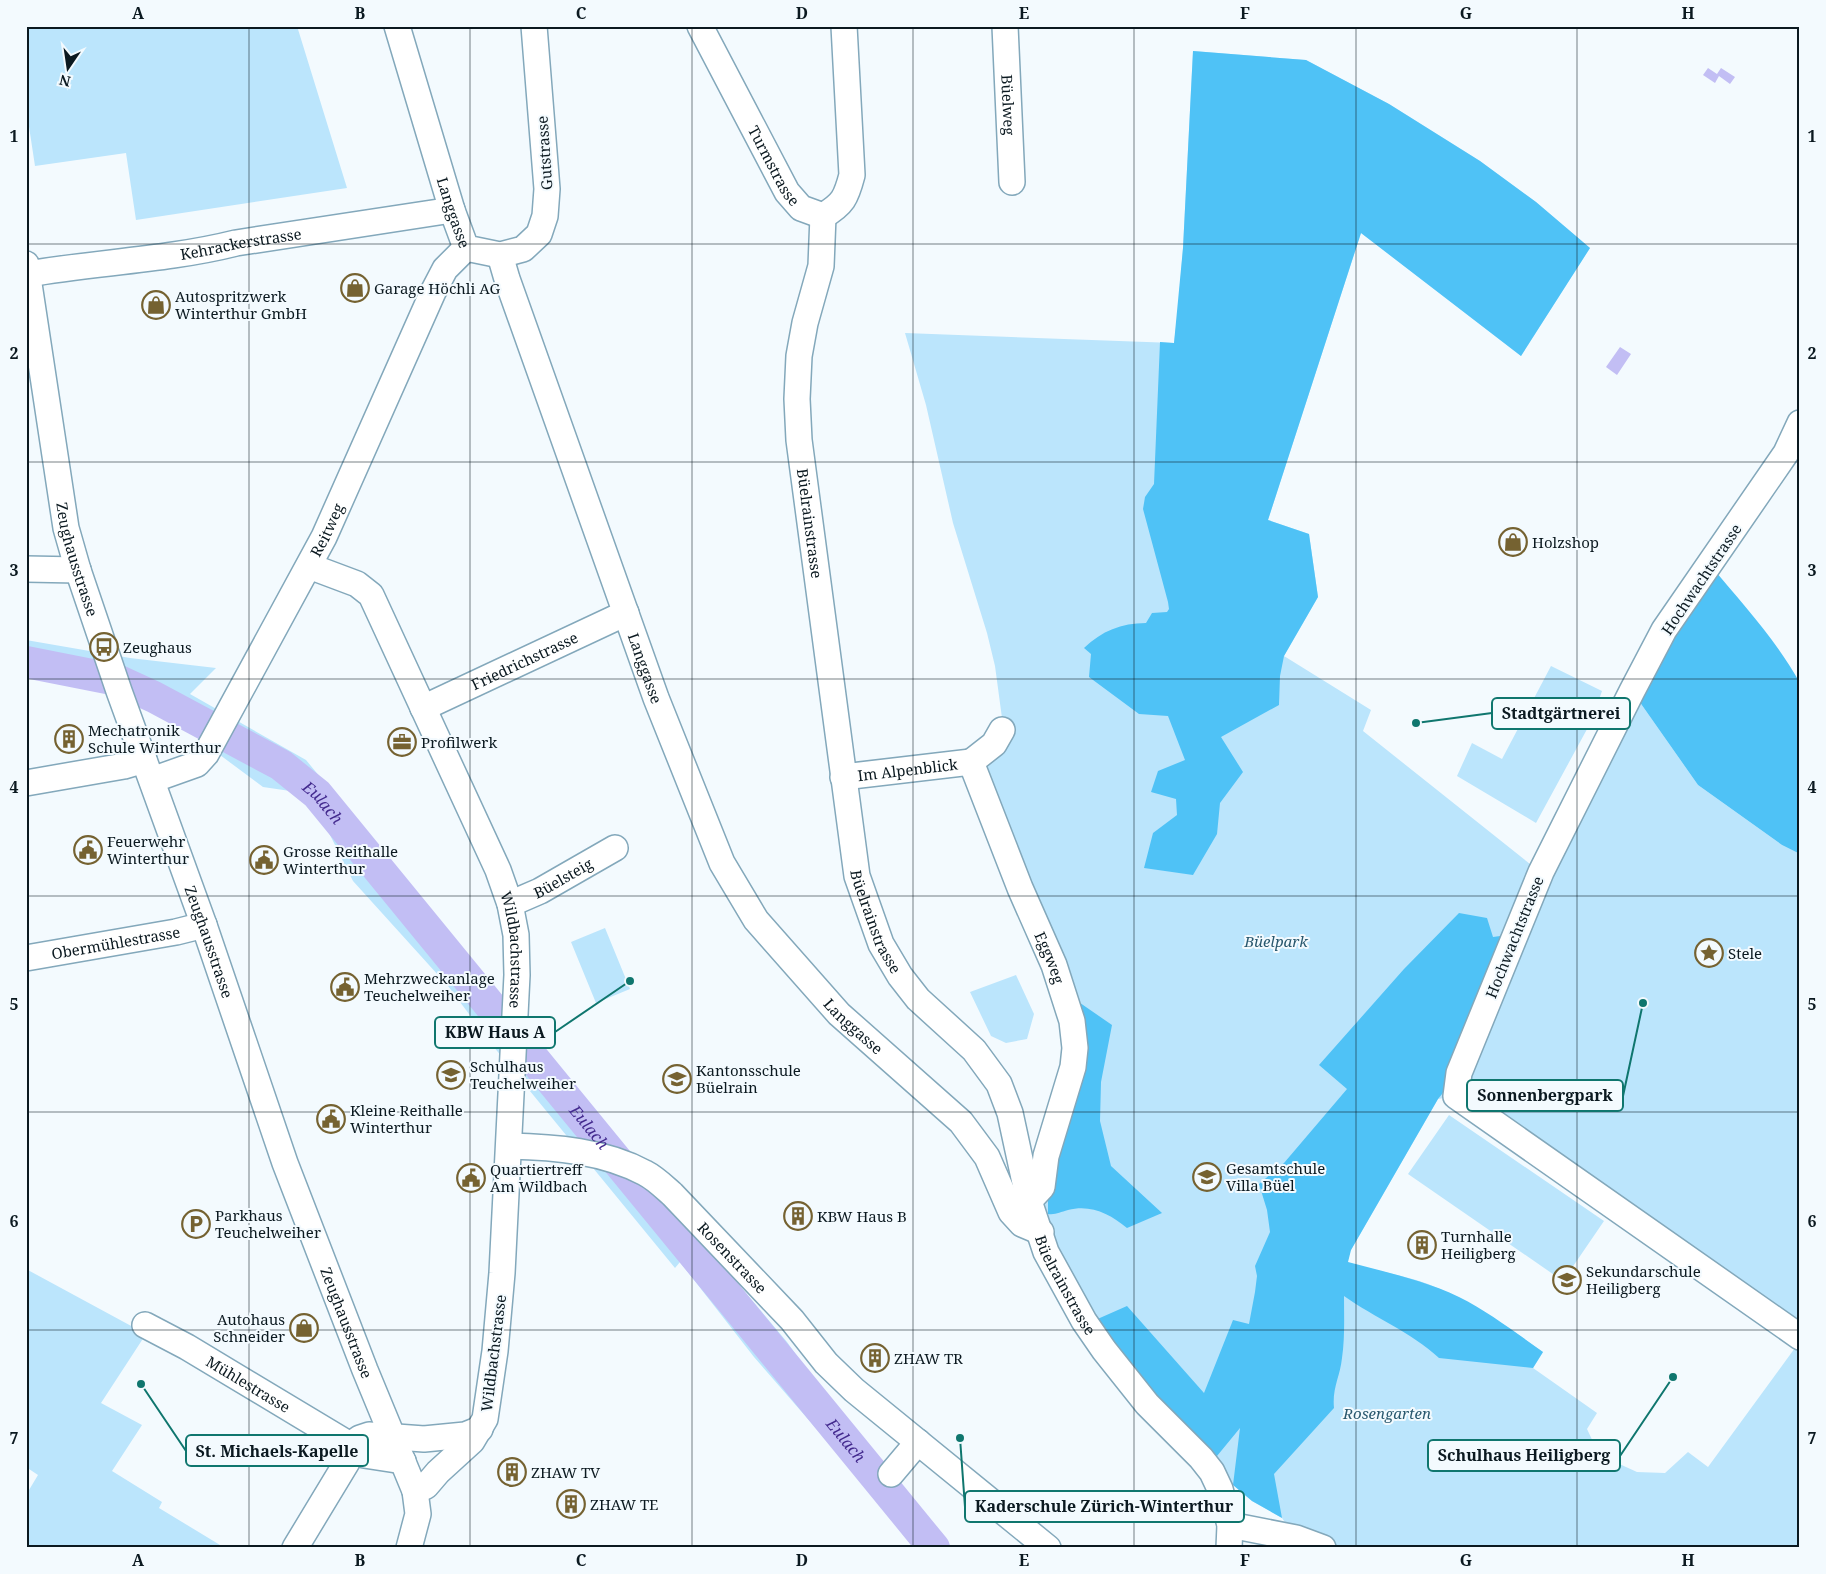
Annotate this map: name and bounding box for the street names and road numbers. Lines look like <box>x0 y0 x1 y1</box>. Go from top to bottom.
street label: Büelweg <box>997 74 1020 136</box>
street label: Gutstrasse <box>531 115 557 191</box>
street label: Turmstrasse <box>744 122 804 210</box>
street label: Langgasse <box>433 175 475 251</box>
street label: Kehrackerstrasse <box>179 223 303 264</box>
street label: Büelrainstrasse <box>793 467 827 580</box>
street label: Reitweg <box>305 500 348 560</box>
street label: Zeughausstrasse <box>52 501 103 619</box>
street label: Hochwachtstrasse <box>1656 520 1746 638</box>
street label: Friedrichstrasse <box>468 627 581 694</box>
street label: Langgasse <box>624 630 667 706</box>
street label: Im Alpenblick <box>856 754 959 785</box>
street label: Büelsteig <box>530 853 596 903</box>
street label: Büelrainstrasse <box>846 869 906 977</box>
street label: Hochwachtstrasse <box>1480 873 1548 1001</box>
street label: Zeughausstrasse <box>181 883 238 1001</box>
street label: Wildbachstrasse <box>496 888 527 1009</box>
street label: Obermühlestrasse <box>50 921 182 963</box>
street label: Eggweg <box>1030 928 1069 986</box>
street label: Langgasse <box>820 994 887 1058</box>
street label: Rosenstrasse <box>694 1217 771 1298</box>
street label: Büelrainstrasse <box>1031 1232 1100 1339</box>
street label: Zeughausstrasse <box>316 1264 377 1381</box>
street label: Wildbachstrasse <box>476 1293 510 1413</box>
street label: Mühlestrasse <box>203 1351 294 1417</box>

